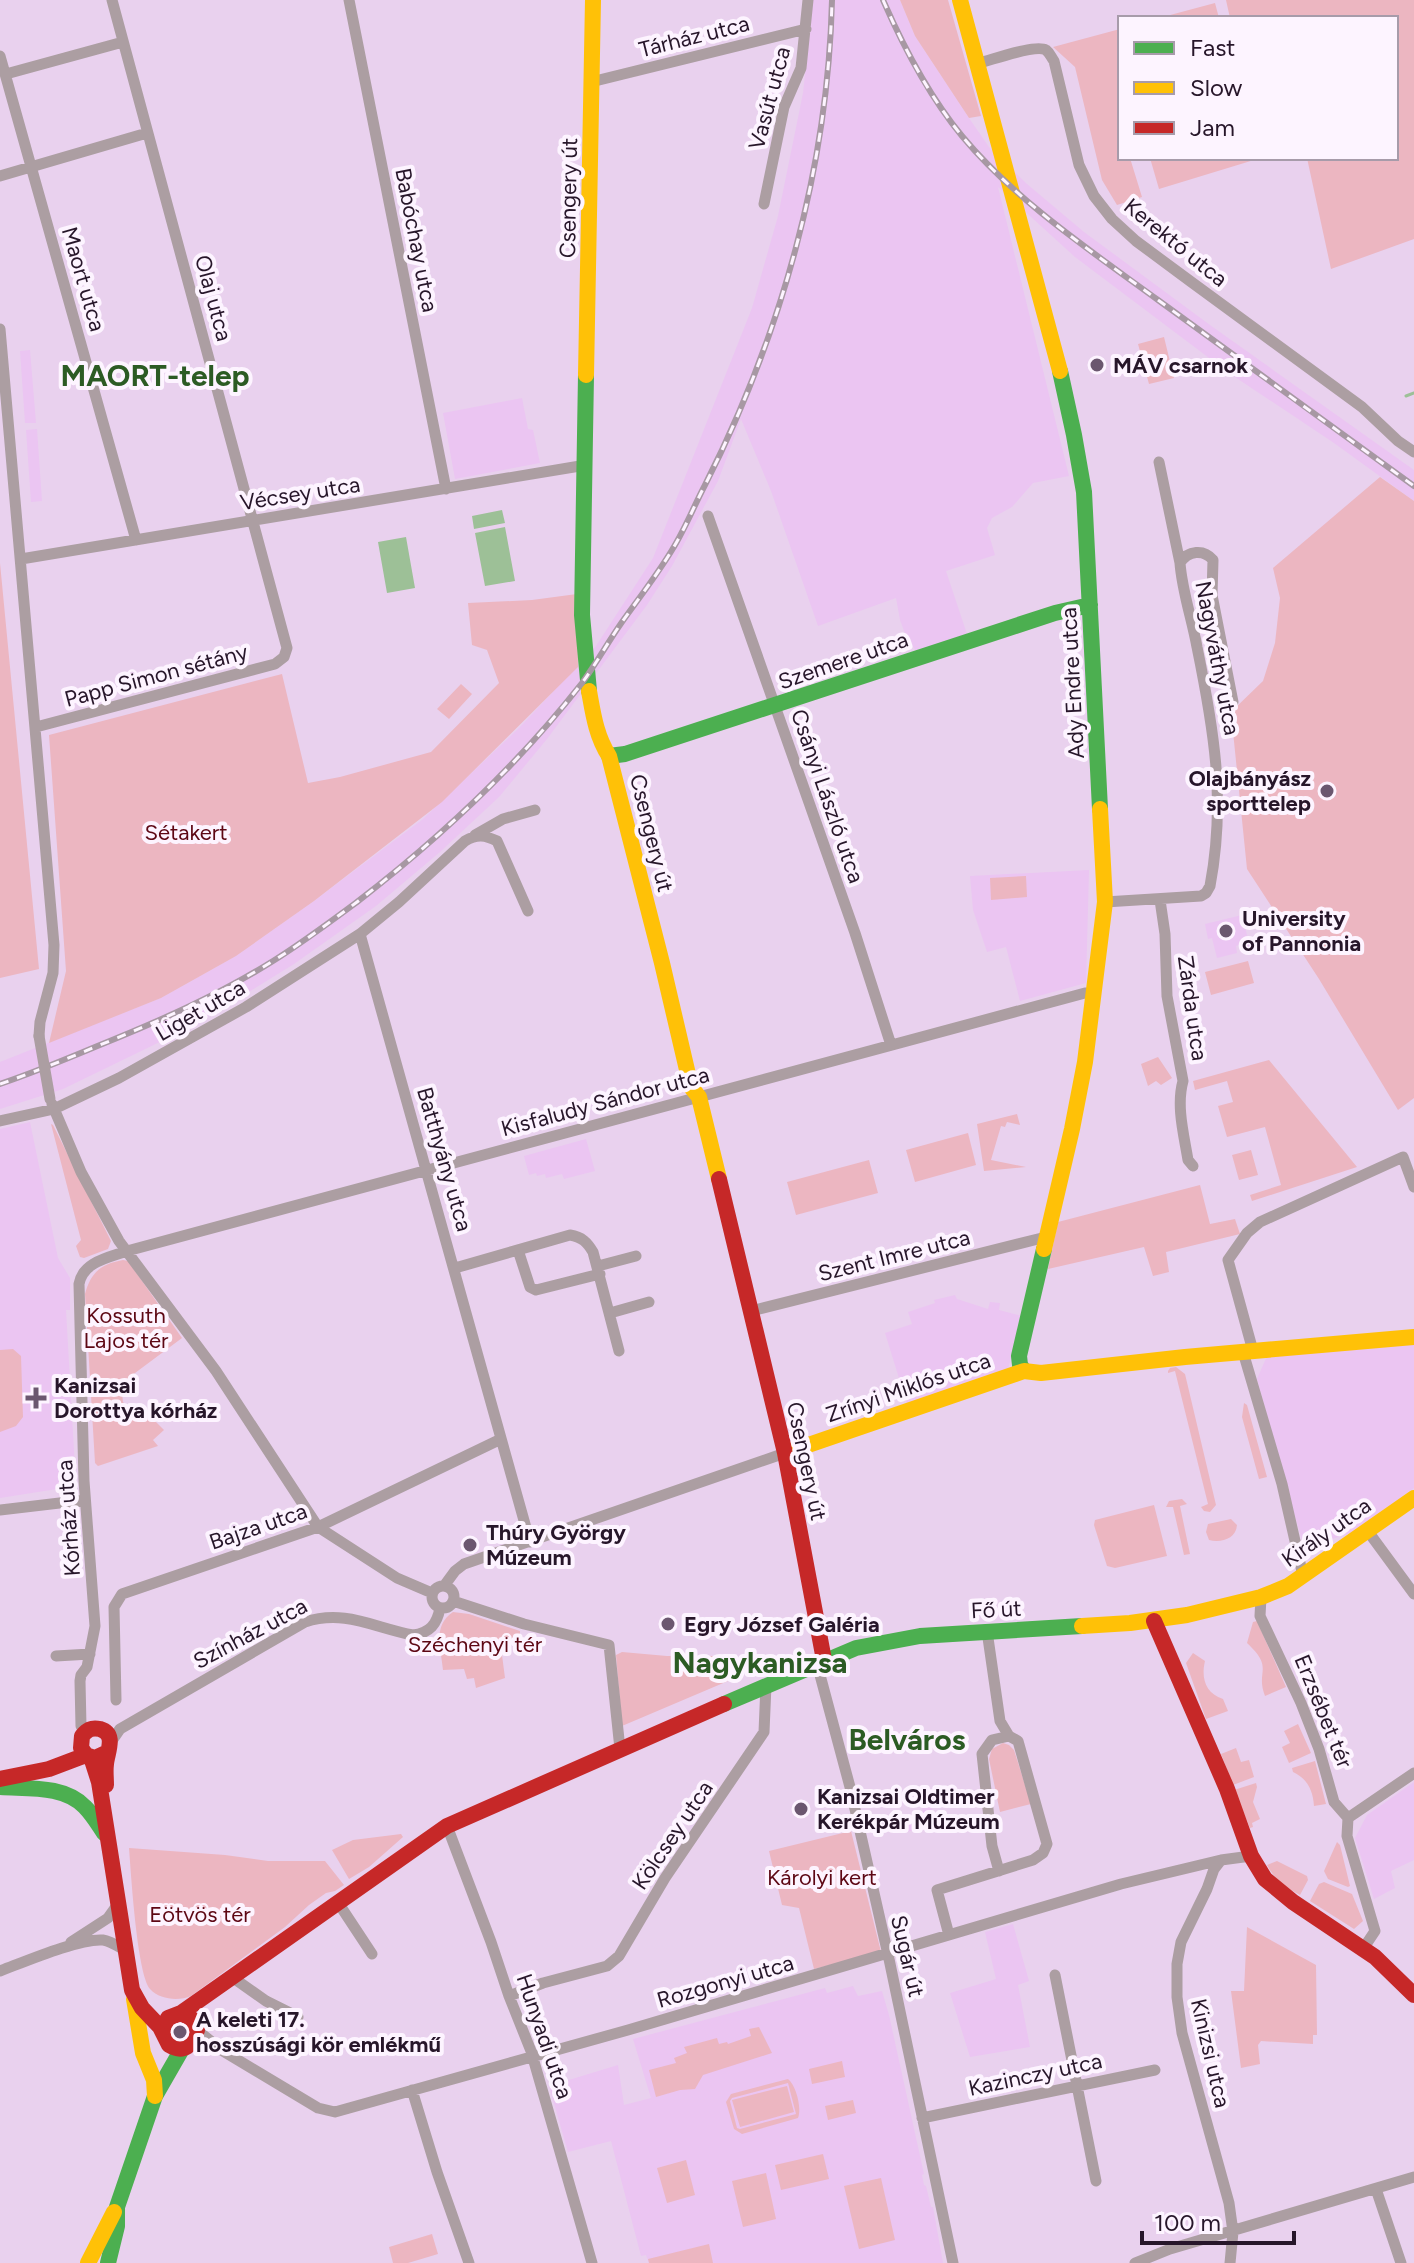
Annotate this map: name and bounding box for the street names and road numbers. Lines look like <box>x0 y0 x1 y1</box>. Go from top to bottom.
street label: Tárház utca <box>636 10 752 63</box>
street label: Vasút utca <box>743 44 796 153</box>
street label: Csengery út <box>554 138 583 258</box>
street label: Babóchay utca <box>389 166 444 314</box>
street label: Kerektó utca <box>1118 192 1233 292</box>
street label: Maort utca <box>56 224 111 334</box>
street label: Olaj utca <box>189 252 238 344</box>
street label: Vécsey utca <box>238 471 362 516</box>
street label: Nagyváthy utca <box>1189 579 1246 737</box>
street label: Ady Endre utca <box>1055 607 1090 759</box>
street label: Szemere utca <box>775 626 912 695</box>
street label: Papp Simon sétány <box>62 638 251 713</box>
street label: Csányi László utca <box>785 706 870 887</box>
street label: Csengery út <box>624 771 679 895</box>
street label: Zárda utca <box>1172 954 1213 1062</box>
street label: Liget utca <box>151 974 250 1047</box>
street label: Kisfaludy Sándor utca <box>498 1061 712 1142</box>
street label: Batthyány utca <box>411 1084 478 1234</box>
street label: Szent Imre utca <box>815 1224 973 1287</box>
street label: Zrínyi Miklós utca <box>822 1347 994 1428</box>
street label: Csengery út <box>781 1399 832 1523</box>
street label: Kórház utca <box>51 1459 86 1577</box>
street label: Király utca <box>1276 1492 1376 1573</box>
street label: Bajza utca <box>206 1497 311 1556</box>
street label: Színház utca <box>189 1592 312 1675</box>
street label: Fő út <box>970 1595 1022 1624</box>
street label: Erzsébet tér <box>1289 1651 1359 1772</box>
street label: Kölcsey utca <box>626 1776 719 1895</box>
street label: Sugár út <box>885 1912 930 2000</box>
street label: Rozgonyi utca <box>654 1949 797 2014</box>
street label: Hunyadi utca <box>511 1970 579 2102</box>
street label: Kinizsi utca <box>1185 1996 1236 2110</box>
street label: Kazinczy utca <box>966 2047 1104 2102</box>

